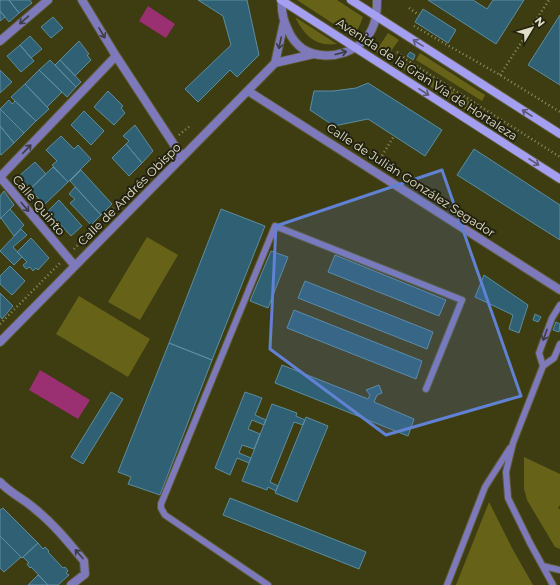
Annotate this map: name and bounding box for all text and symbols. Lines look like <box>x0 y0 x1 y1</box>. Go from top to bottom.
north arrow <box>512 8 552 48</box>
text: N <box>532 14 548 30</box>
street label: Avenida de la Gran Vía de Hortaleza <box>333 15 521 143</box>
one-way arrow <box>18 16 29 25</box>
one-way arrow <box>98 27 106 38</box>
one-way arrow <box>275 36 283 49</box>
one-way arrow <box>413 39 424 47</box>
one-way arrow <box>334 49 347 56</box>
one-way arrow <box>418 88 429 96</box>
one-way arrow <box>522 109 533 117</box>
street label: Calle de Julián González Segador <box>324 120 498 240</box>
street label: Calle de Andrés Obispo <box>74 139 184 249</box>
one-way arrow <box>22 144 32 154</box>
one-way arrow <box>528 158 539 166</box>
street label: Calle Quinto <box>9 172 69 238</box>
one-way arrow <box>21 202 30 213</box>
one-way arrow <box>541 328 549 340</box>
one-way arrow <box>74 549 83 560</box>

